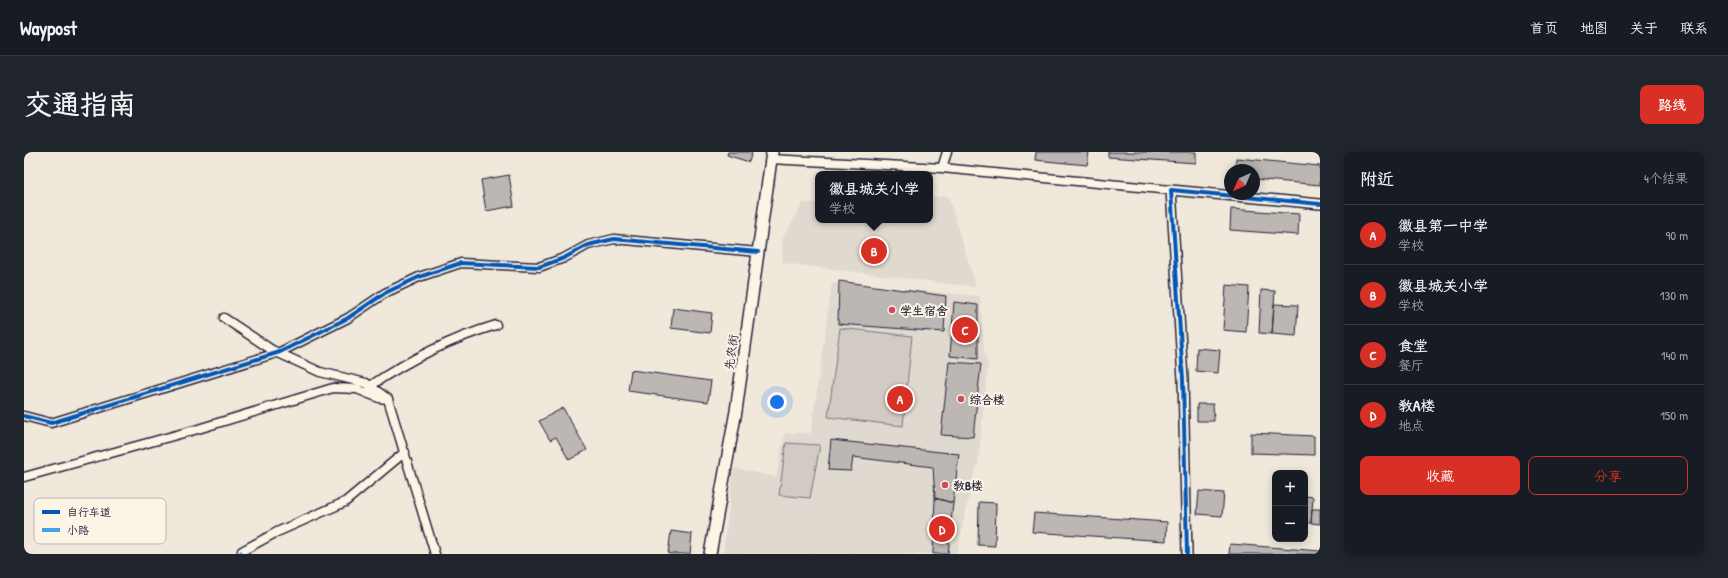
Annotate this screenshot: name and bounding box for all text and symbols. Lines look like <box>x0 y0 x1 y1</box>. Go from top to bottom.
text: Waypost <box>20 15 77 41</box>
text: 首页 <box>1530 18 1558 37</box>
text: 地图 <box>1580 18 1608 37</box>
text: 关于 <box>1630 18 1658 37</box>
text: 联系 <box>1680 18 1708 37</box>
text: 交通指南 <box>24 85 136 123</box>
button: 路线 <box>1640 85 1704 124</box>
north arrow <box>1224 164 1260 200</box>
text: 附近 <box>1360 167 1394 190</box>
text: 4个结果 <box>1644 169 1688 187</box>
popup <box>815 171 933 223</box>
text: 徽县城关小学 <box>829 178 919 199</box>
text: 学校 <box>829 199 855 217</box>
text: 徽县第一中学 <box>1398 215 1488 236</box>
text: A <box>1370 226 1376 244</box>
text: 90 m <box>1666 226 1688 244</box>
pin: B <box>861 236 887 266</box>
text: 学校 <box>1398 236 1424 254</box>
text: 徽县城关小学 <box>1398 275 1488 296</box>
text: B <box>1370 286 1376 304</box>
text: 130 m <box>1660 286 1688 304</box>
text: 学校 <box>1398 296 1424 314</box>
place label: 学生宿舍 <box>900 302 948 319</box>
marker: 学生宿舍 <box>887 305 897 315</box>
pin: C <box>952 315 978 345</box>
street label: 先农街 <box>720 333 742 371</box>
text: 食堂 <box>1398 335 1428 356</box>
text: C <box>1369 346 1377 364</box>
text: 140 m <box>1661 346 1688 364</box>
text: 餐厅 <box>1398 356 1424 374</box>
pin: A <box>887 384 913 414</box>
place label: 综合楼 <box>969 391 1005 408</box>
your location <box>767 392 787 412</box>
marker: 综合楼 <box>956 394 966 404</box>
text: 教A楼 <box>1398 395 1435 416</box>
text: D <box>1370 406 1376 424</box>
text: 150 m <box>1660 406 1688 424</box>
text: 地点 <box>1398 416 1424 434</box>
button: 收藏 <box>1360 456 1520 495</box>
button: 分享 <box>1528 456 1688 495</box>
map controls <box>1272 470 1308 542</box>
button: + <box>1272 470 1308 506</box>
place label: 教B楼 <box>953 477 983 494</box>
marker: 教B楼 <box>940 480 950 490</box>
legend <box>34 498 166 544</box>
text: 自行车道 <box>67 505 111 519</box>
button: − <box>1272 506 1308 542</box>
pin: D <box>929 514 955 544</box>
text: 小路 <box>67 523 89 537</box>

